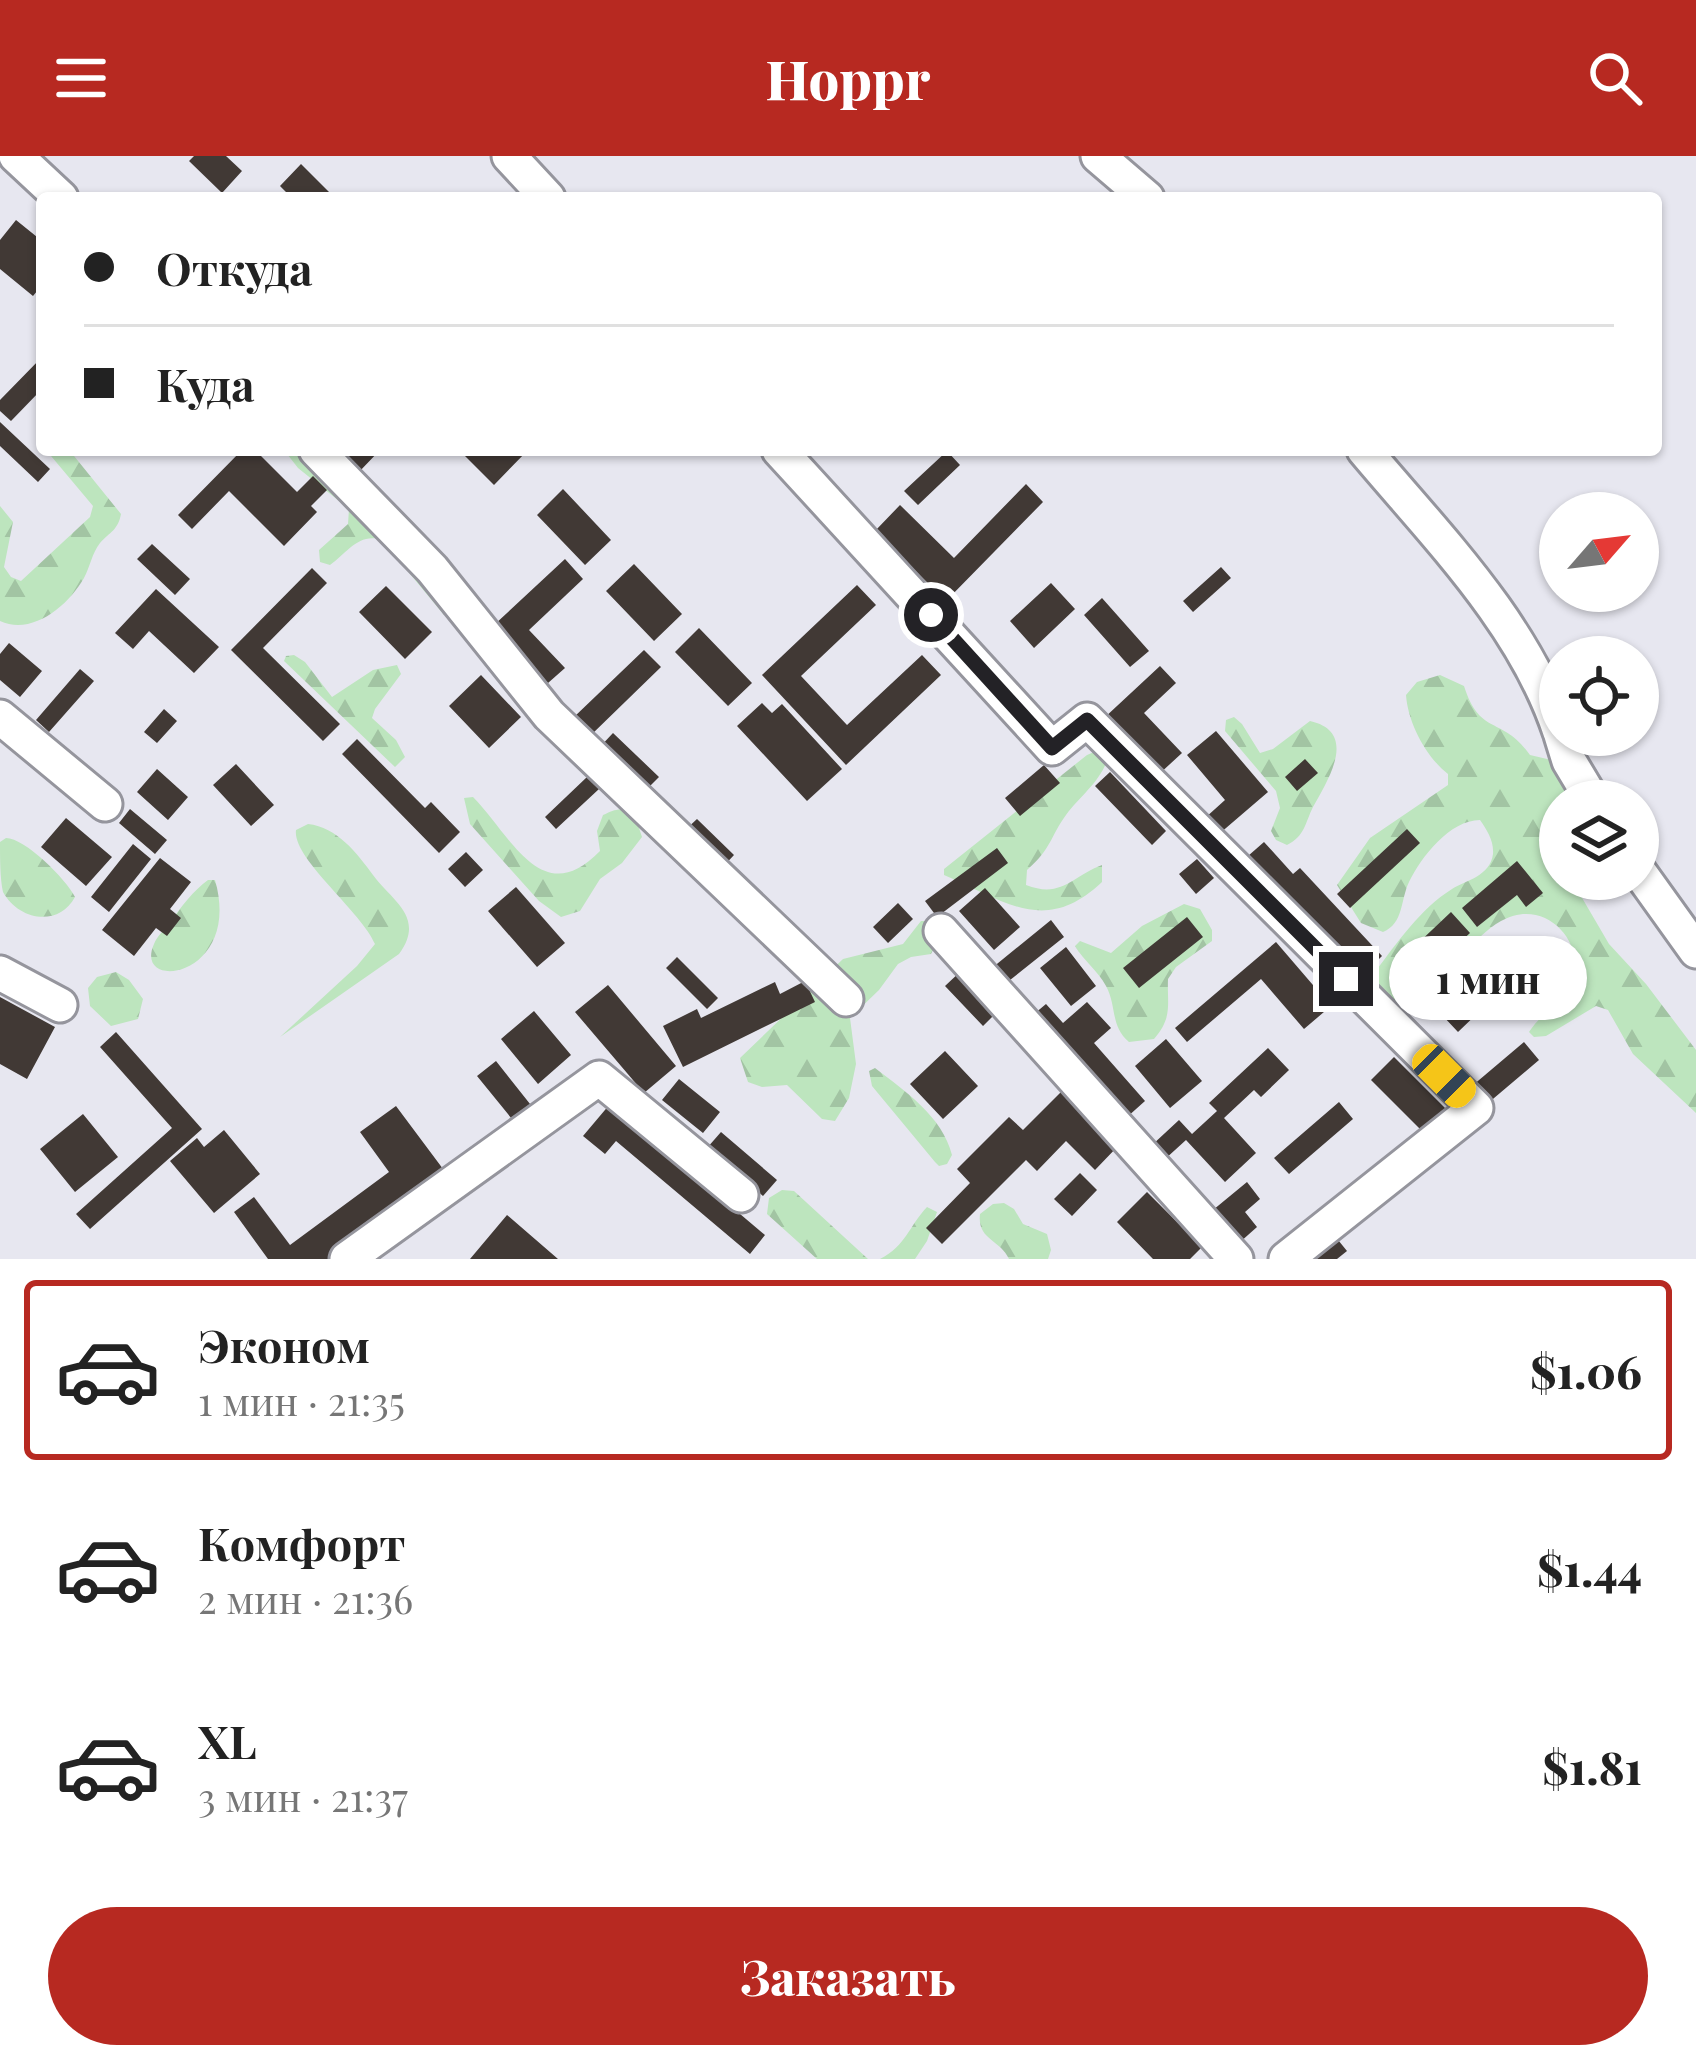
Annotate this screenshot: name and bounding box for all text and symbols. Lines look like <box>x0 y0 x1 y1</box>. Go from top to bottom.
text: Hoppr <box>766 42 930 114</box>
icon: menu <box>48 45 114 111</box>
icon: search <box>1582 45 1648 111</box>
text: Откуда <box>156 237 313 297</box>
text: Куда <box>156 353 255 413</box>
north arrow <box>1539 492 1659 612</box>
map controls <box>1539 492 1659 900</box>
route start <box>904 588 958 642</box>
button: locate <box>1539 636 1659 756</box>
button: layers <box>1539 780 1659 900</box>
callout: 1 мин <box>1388 937 1586 1021</box>
route end <box>1319 952 1373 1006</box>
text: 1 мин <box>1436 952 1540 1004</box>
car <box>1406 1038 1482 1114</box>
text: Эконом <box>198 1314 370 1374</box>
icon: car <box>54 1316 162 1424</box>
text: $1.06 <box>1530 1340 1642 1400</box>
text: 1 мин · 21:35 <box>198 1374 405 1426</box>
text: Комфорт <box>198 1512 405 1572</box>
icon: car <box>54 1514 162 1622</box>
text: $1.44 <box>1537 1538 1642 1598</box>
text: 2 мин · 21:36 <box>198 1572 413 1624</box>
text: XL <box>198 1710 257 1770</box>
icon: car <box>54 1712 162 1820</box>
text: $1.81 <box>1542 1736 1642 1796</box>
text: 3 мин · 21:37 <box>198 1770 408 1822</box>
button: Заказать <box>48 1907 1648 2045</box>

